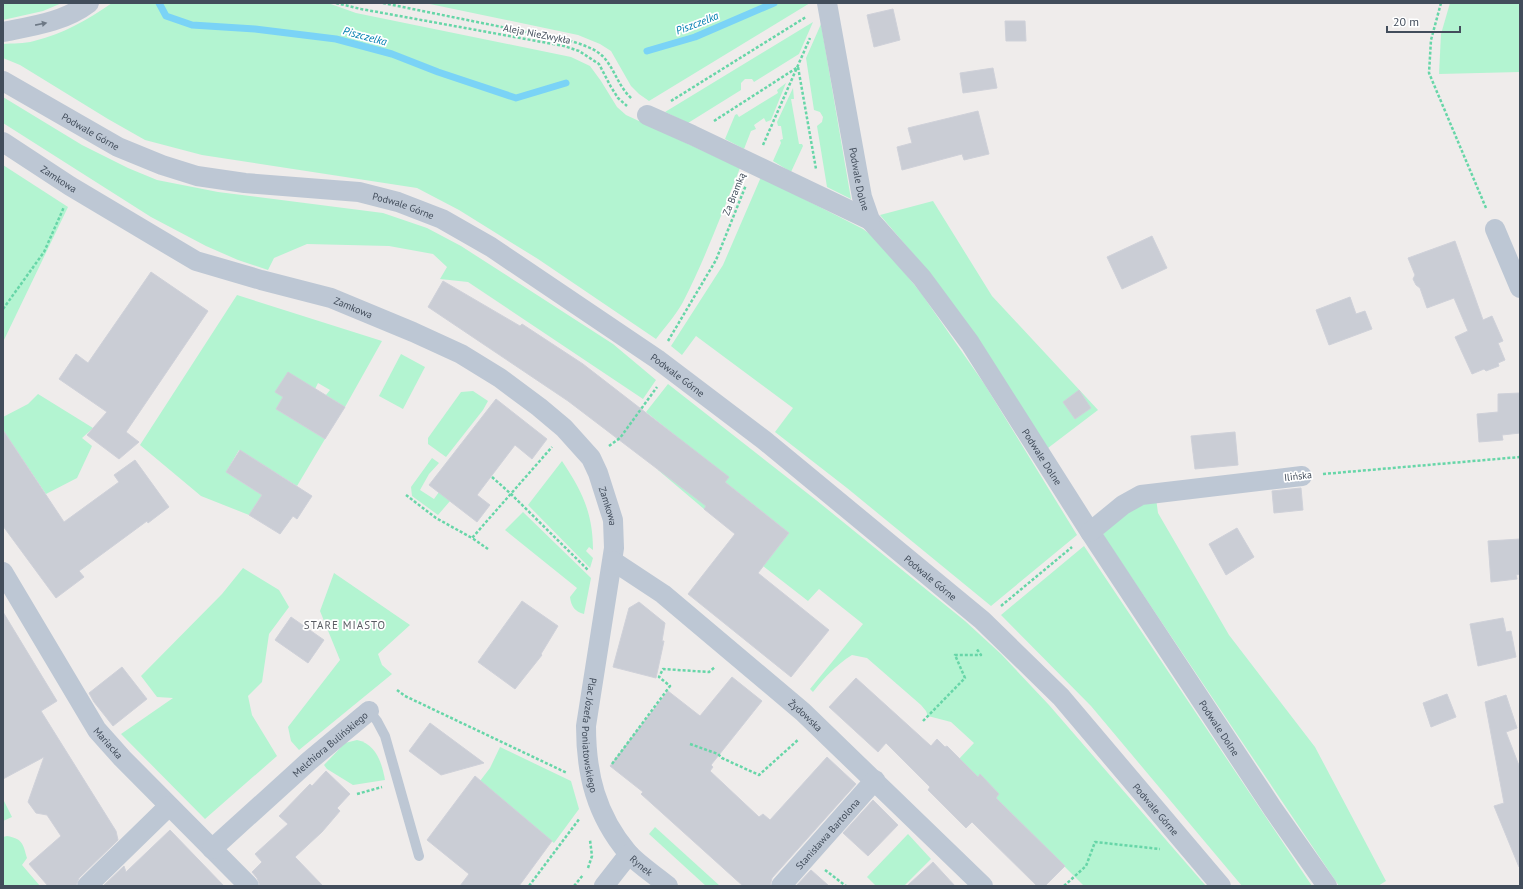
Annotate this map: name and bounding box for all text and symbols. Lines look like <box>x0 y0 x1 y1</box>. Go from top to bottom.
water label: Piszczelka <box>674 8 721 38</box>
scale bar <box>1387 8 1460 34</box>
text: 20 m <box>1393 14 1419 29</box>
one-way arrow <box>35 21 47 27</box>
street label: Aleja NieZwykła <box>502 21 572 47</box>
water label: Piszczelka <box>342 23 389 49</box>
street label: Podwale Górne <box>59 110 122 153</box>
street label: Podwale Dolne <box>847 146 873 212</box>
street label: Zamkowa <box>38 162 79 195</box>
street label: Za Bramką <box>720 171 748 217</box>
street label: Podwale Górne <box>371 189 436 222</box>
street label: Zamkowa <box>332 293 375 321</box>
street label: Podwale Górne <box>648 350 708 399</box>
street label: Podwale Dolne <box>1020 426 1065 487</box>
street label: Ilińska <box>1283 468 1313 484</box>
street label: Zamkowa <box>596 485 620 526</box>
street label: Podwale Górne <box>902 552 960 603</box>
district label: STARE MIASTO <box>304 618 386 632</box>
street label: Plac Józefa Poniatowskiego <box>579 677 601 794</box>
street label: Żydowska <box>786 696 825 734</box>
street label: Podwale Dolne <box>1196 698 1243 758</box>
street label: Melchiora Bulińskiego <box>290 708 370 780</box>
street label: Mariacka <box>91 724 126 761</box>
street label: Podwale Górne <box>1130 780 1182 838</box>
street label: Stanisława Bartolona <box>792 795 862 872</box>
street label: Rynek <box>627 852 656 879</box>

